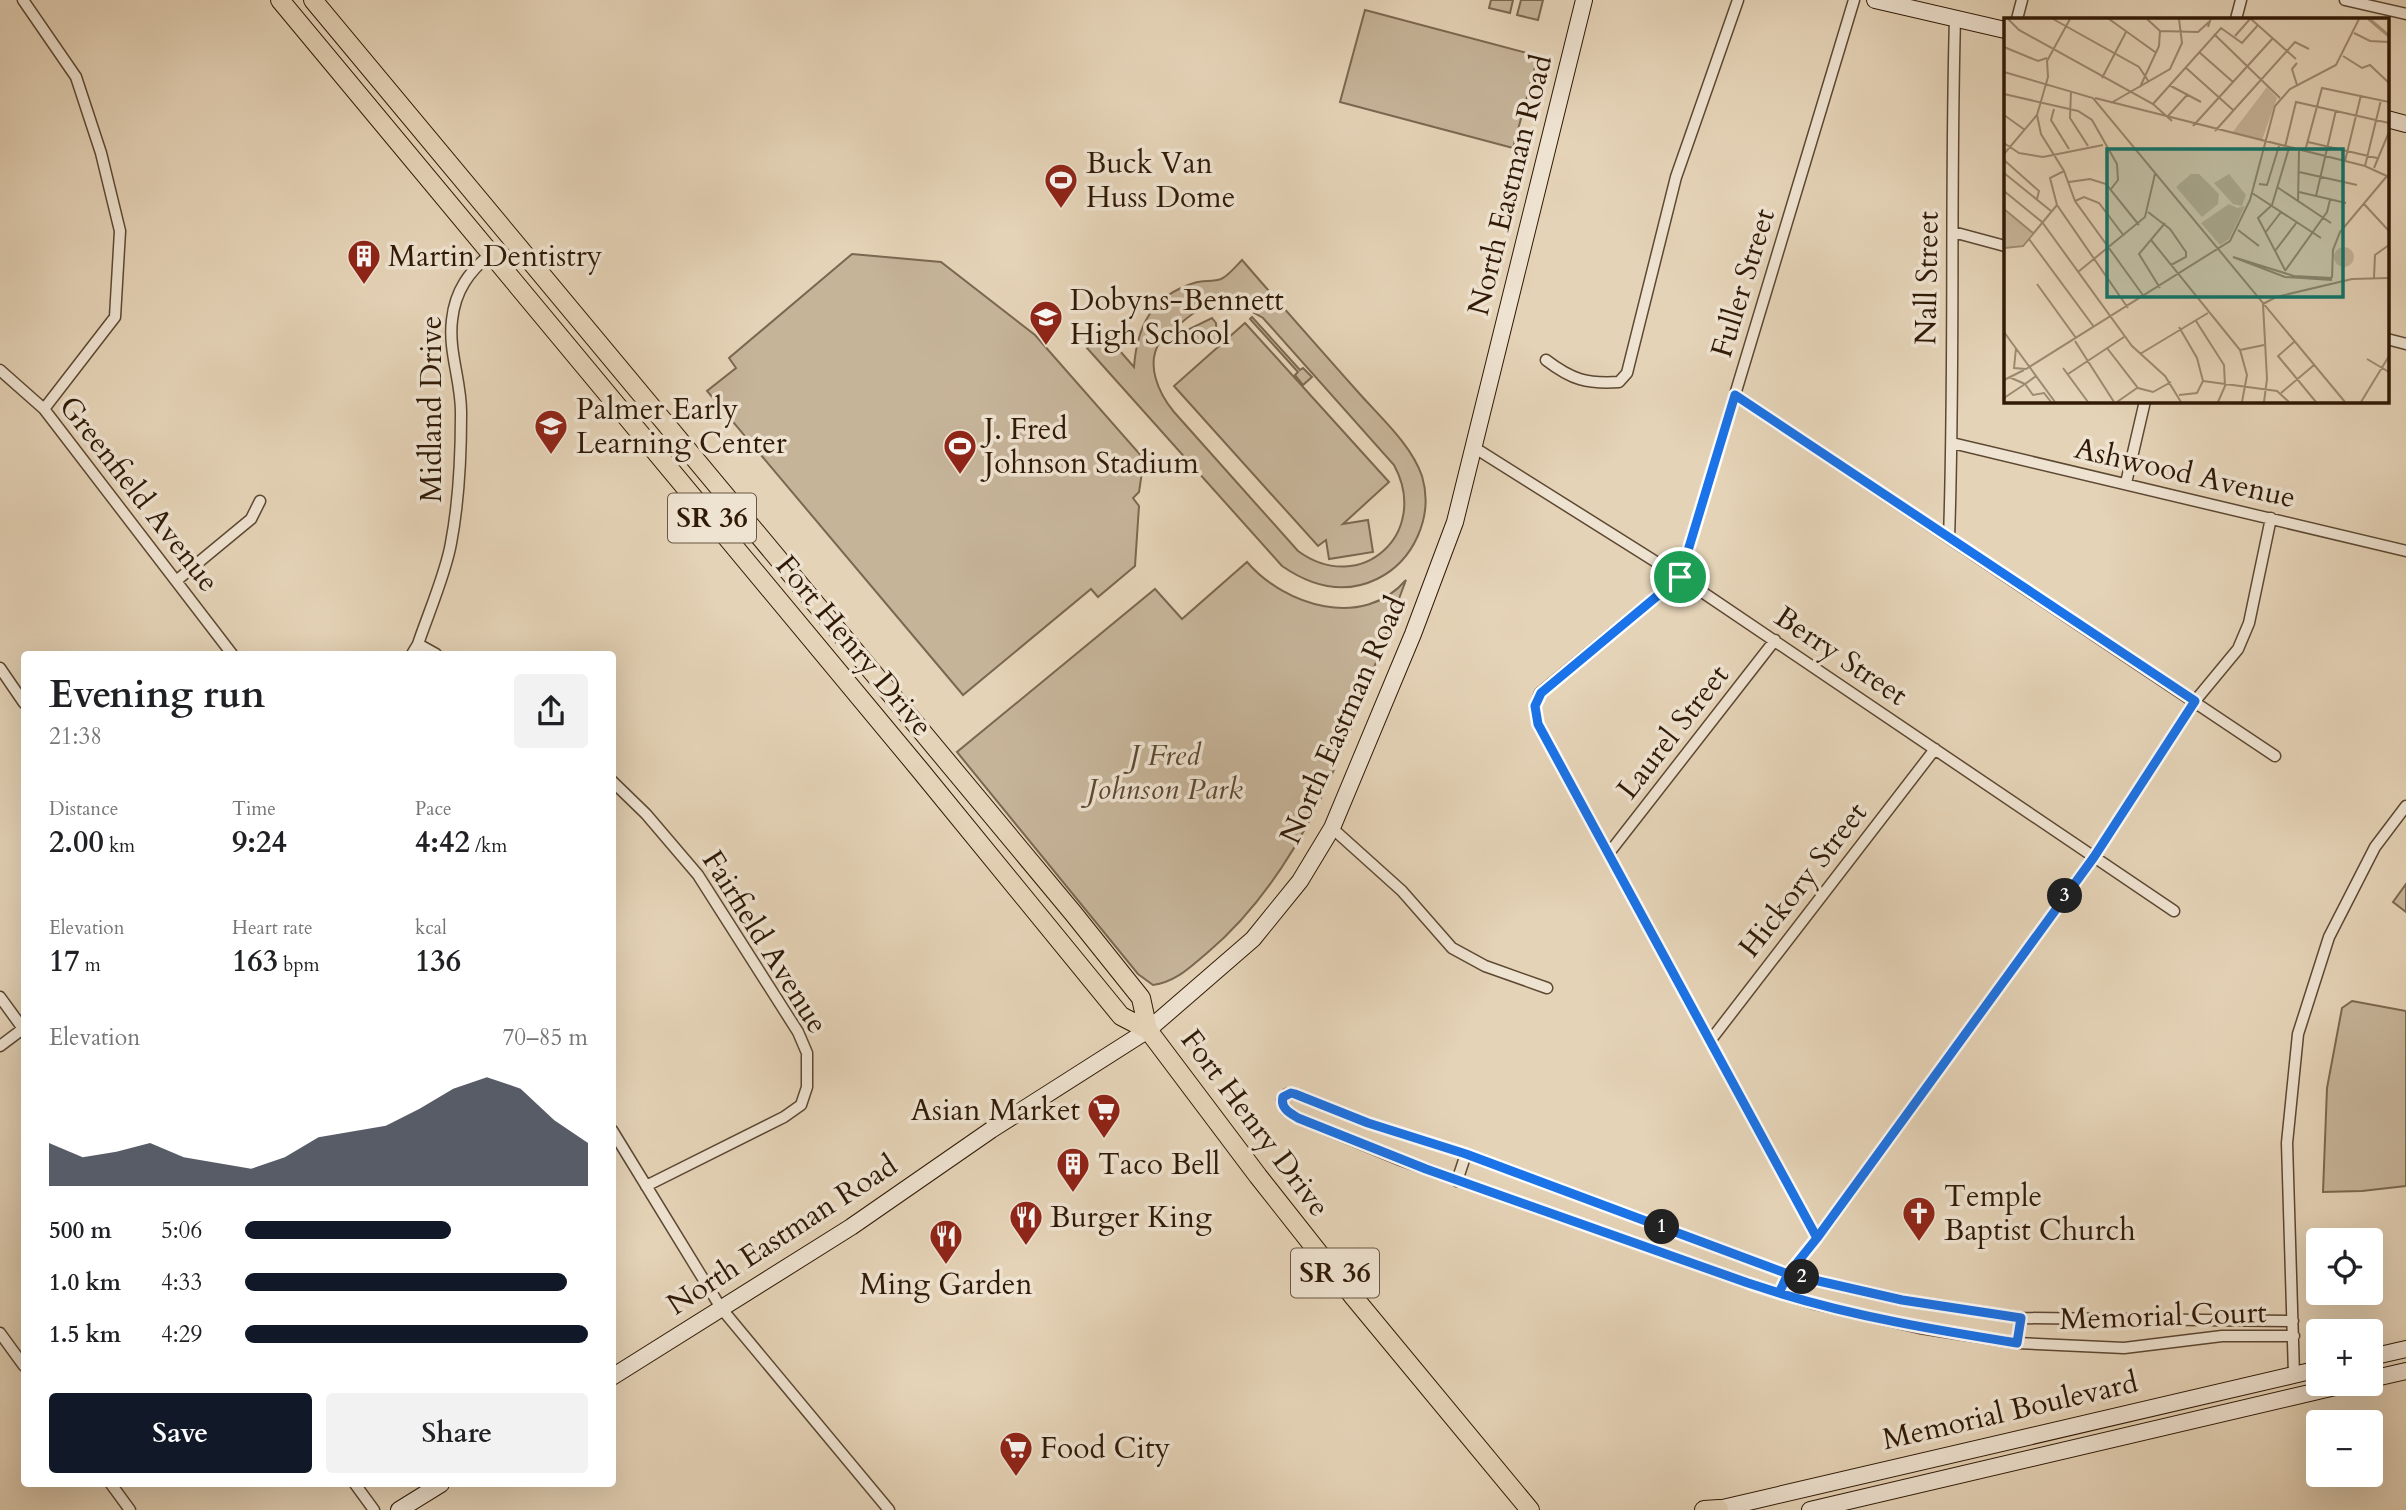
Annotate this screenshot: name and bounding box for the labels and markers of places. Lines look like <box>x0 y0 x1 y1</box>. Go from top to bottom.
place label: Buck Van Huss Dome <box>1086 143 1235 218</box>
sports icon: Buck Van Huss Dome <box>1042 161 1080 210</box>
place label: Martin Dentistry <box>388 236 603 277</box>
building icon: Martin Dentistry <box>345 237 383 286</box>
place label: Dobyns-Bennett High School <box>1070 280 1284 355</box>
school or university icon: Dobyns-Bennett High School <box>1027 298 1065 347</box>
place label: Palmer Early Learning Center <box>576 389 787 464</box>
school or university icon: Palmer Early Learning Center <box>532 407 570 456</box>
place label: J. Fred Johnson Stadium <box>980 409 1200 484</box>
sports icon: J. Fred Johnson Stadium <box>941 427 979 476</box>
pin <box>1650 547 1710 607</box>
pin: 3 <box>2048 878 2082 914</box>
place label: Asian Market <box>911 1090 1081 1131</box>
supermarket icon: Asian Market <box>1085 1091 1123 1140</box>
place label: Taco Bell <box>1098 1144 1221 1185</box>
building icon: Taco Bell <box>1054 1145 1092 1194</box>
place label: Temple Baptist Church <box>1944 1176 2136 1251</box>
church icon: Temple Baptist Church <box>1900 1194 1938 1243</box>
place label: Burger King <box>1050 1197 1212 1238</box>
restaurant icon: Burger King <box>1007 1198 1045 1247</box>
pin: 1 <box>1644 1210 1680 1244</box>
restaurant icon: Ming Garden <box>927 1217 965 1266</box>
pin: 2 <box>1784 1260 1820 1294</box>
place label: Ming Garden <box>860 1264 1032 1305</box>
place label: Food City <box>1040 1428 1170 1469</box>
supermarket icon: Food City <box>997 1429 1035 1478</box>

